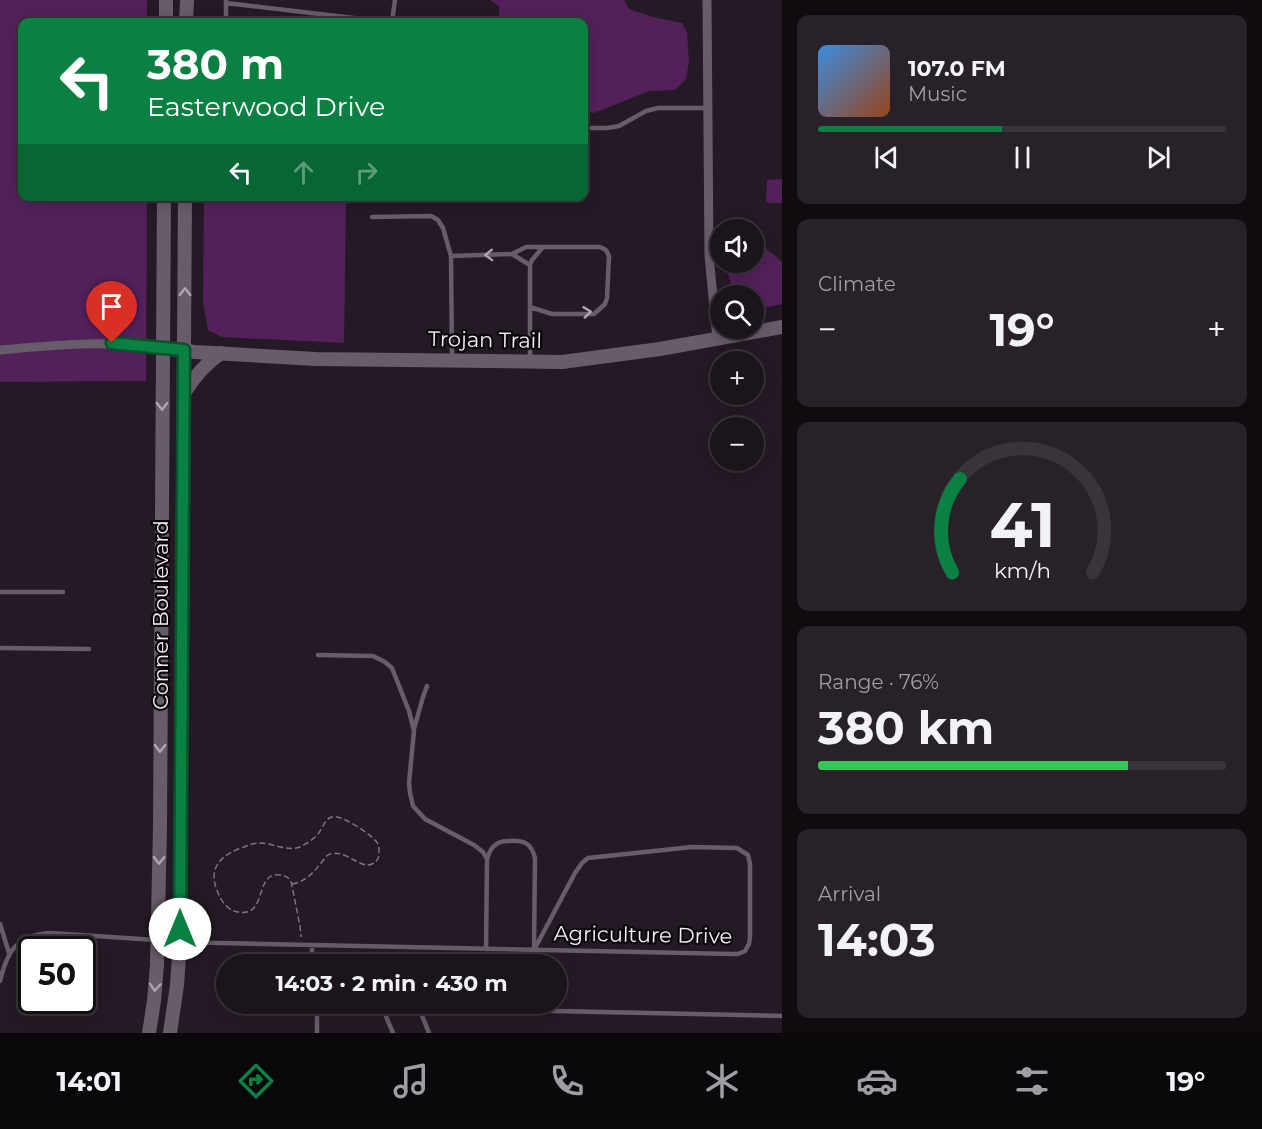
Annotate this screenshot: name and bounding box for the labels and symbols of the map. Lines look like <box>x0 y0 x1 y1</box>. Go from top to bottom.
one-way arrow <box>485 249 494 261</box>
pin <box>86 281 137 343</box>
one-way arrow <box>179 287 191 296</box>
one-way arrow <box>582 307 592 319</box>
street label: Trojan Trail <box>428 326 542 353</box>
one-way arrow <box>156 402 168 411</box>
street label: Conner Boulevard <box>148 520 173 710</box>
one-way arrow <box>154 744 167 753</box>
one-way arrow <box>153 856 165 865</box>
position arrow <box>148 897 212 961</box>
street label: Agriculture Drive <box>553 920 733 949</box>
speed limit sign: 50 <box>18 936 96 1014</box>
one-way arrow <box>149 982 162 991</box>

